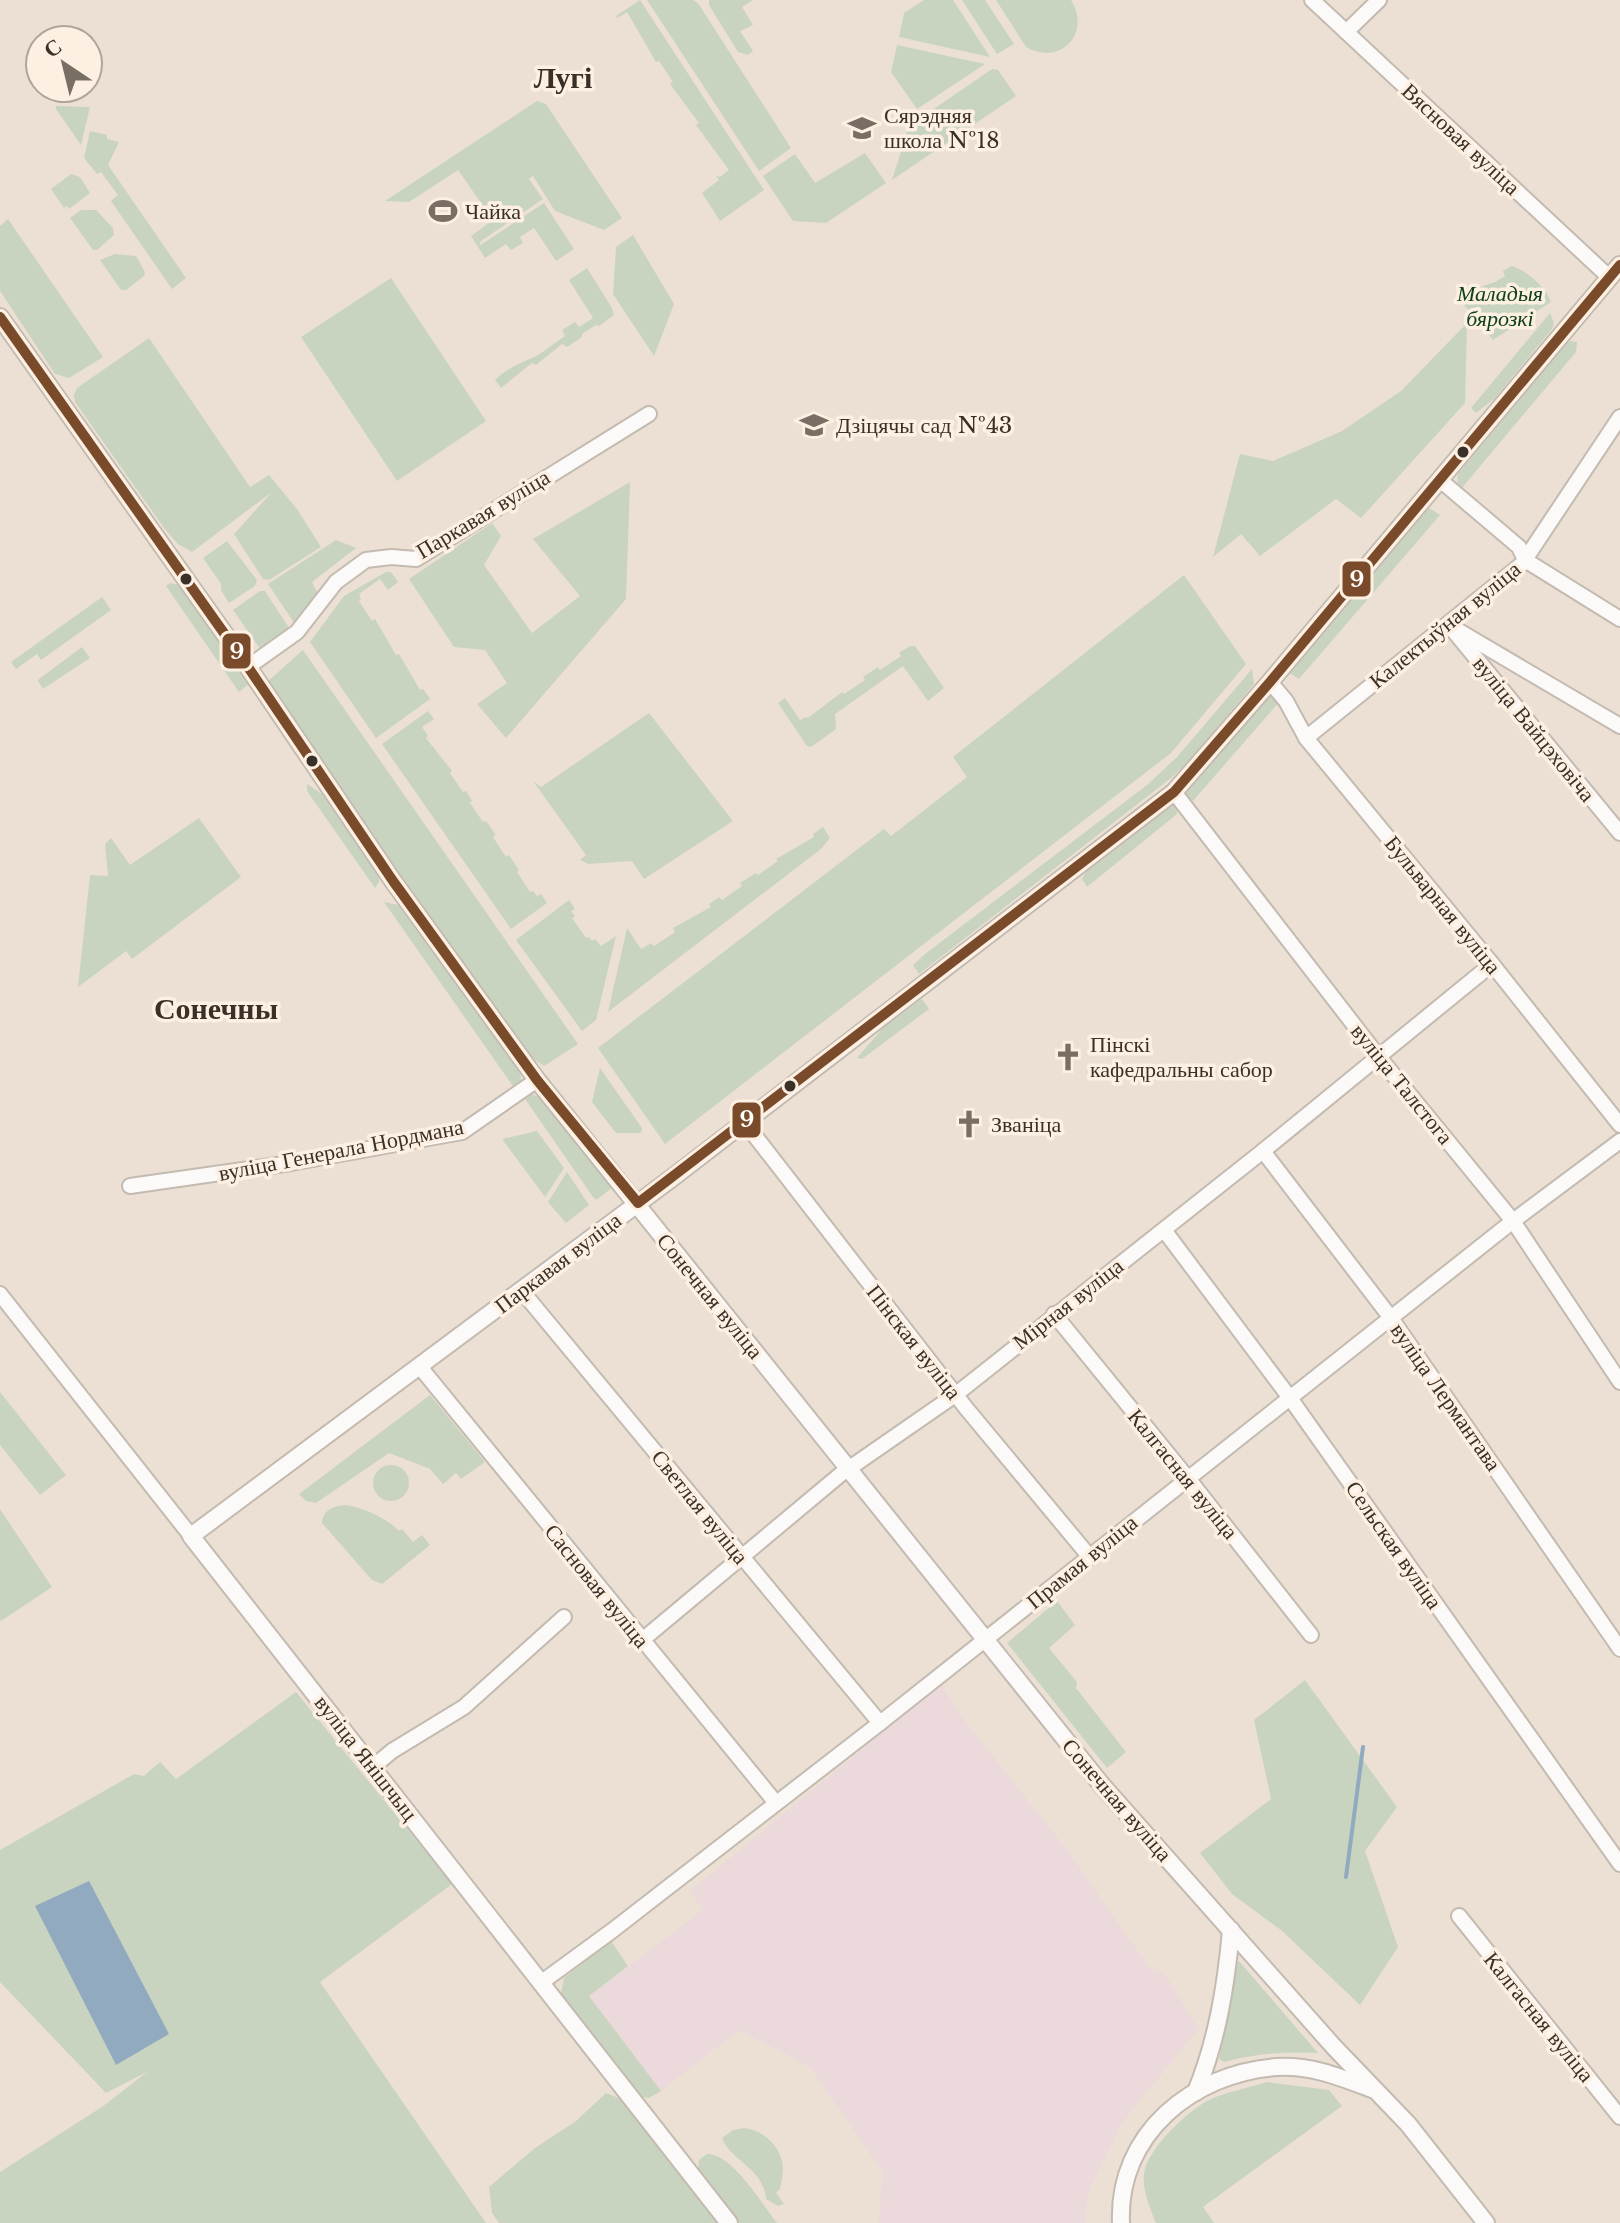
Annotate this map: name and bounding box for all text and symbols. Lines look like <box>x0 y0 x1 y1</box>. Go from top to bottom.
north arrow <box>24 24 104 104</box>
text: С <box>39 32 67 64</box>
district label: Лугі <box>534 59 592 96</box>
street label: Вясновая вуліца <box>1396 77 1526 201</box>
place label: Сярэдняя школа №18 <box>884 102 1000 154</box>
school or university icon: Сярэдняя школа №18 <box>847 113 877 143</box>
sports icon: Чайка <box>428 196 458 226</box>
place label: Чайка <box>465 198 521 225</box>
park label: Маладыя бярозкі <box>1456 280 1543 332</box>
school or university icon: Дзіцячы сад №43 <box>799 410 829 440</box>
place label: Дзіцячы сад №43 <box>836 412 1012 439</box>
unlabelled marker <box>1455 444 1471 460</box>
street label: Паркавая вуліца <box>411 463 555 565</box>
street label: Калектыўная вуліца <box>1364 555 1526 694</box>
line badge: 9 <box>1341 560 1372 598</box>
text: 9 <box>1350 566 1364 593</box>
unlabelled marker <box>178 571 194 587</box>
line badge: 9 <box>221 632 252 670</box>
text: 9 <box>230 638 244 665</box>
street label: вуліца Вайцэховіча <box>1467 651 1601 807</box>
unlabelled marker <box>304 753 320 769</box>
street label: Бульварная вуліца <box>1379 830 1507 980</box>
district label: Сонечны <box>154 990 278 1027</box>
street label: вуліца Талстога <box>1345 1018 1459 1150</box>
place label: Пінскі кафедральны сабор <box>1090 1031 1273 1083</box>
church icon: Пінскі кафедральны сабор <box>1053 1042 1083 1072</box>
unlabelled marker <box>782 1078 798 1094</box>
line badge: 9 <box>731 1101 762 1139</box>
text: 9 <box>740 1106 754 1133</box>
church icon: Званіца <box>954 1109 984 1139</box>
place label: Званіца <box>991 1111 1062 1138</box>
street label: вуліца Генерала Нордмана <box>216 1113 466 1187</box>
street label: Паркавая вуліца <box>489 1207 627 1319</box>
street label: Сонечная вуліца <box>651 1228 769 1365</box>
street label: Мірная вуліца <box>1007 1252 1129 1356</box>
street label: Пінская вуліца <box>861 1279 967 1405</box>
street label: вуліца Лермантава <box>1385 1318 1507 1476</box>
street label: Калгасная вуліца <box>1122 1403 1244 1545</box>
street label: Светлая вуліца <box>646 1444 754 1570</box>
street label: Сельская вуліца <box>1340 1476 1448 1615</box>
street label: Прамая вуліца <box>1021 1509 1143 1615</box>
street label: Сасновая вуліца <box>539 1519 655 1654</box>
street label: вуліца Янішчыц <box>309 1690 423 1826</box>
street label: Сонечная вуліца <box>1056 1733 1178 1867</box>
street label: Калгасная вуліца <box>1478 1946 1600 2088</box>

